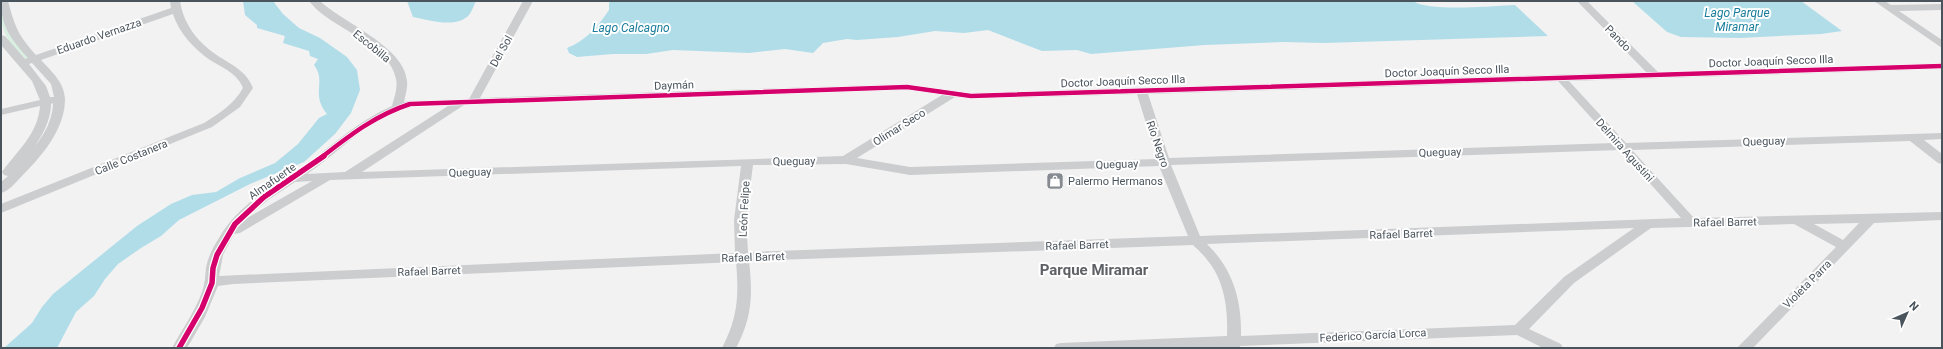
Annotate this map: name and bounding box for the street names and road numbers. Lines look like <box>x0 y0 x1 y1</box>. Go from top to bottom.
street label: Eduardo Vernazza <box>55 16 143 57</box>
street label: Pando <box>1602 23 1633 54</box>
street label: Escobilla <box>350 27 393 65</box>
street label: Del Sol <box>488 33 515 69</box>
street label: Doctor Joaquín Secco Illa <box>1708 53 1834 70</box>
street label: Doctor Joaquín Secco Illa <box>1384 63 1510 80</box>
street label: Doctor Joaquín Secco Illa <box>1060 73 1186 90</box>
street label: Daymán <box>654 78 694 93</box>
street label: Olimar Seco <box>871 106 928 149</box>
street label: Delmira Agustini <box>1593 116 1656 185</box>
street label: Río Negro <box>1144 119 1172 169</box>
street label: Queguay <box>1742 134 1786 149</box>
street label: Calle Costanera <box>93 137 169 178</box>
street label: Queguay <box>1418 145 1462 160</box>
street label: Queguay <box>772 155 816 168</box>
street label: Queguay <box>1095 157 1139 172</box>
street label: Almafuerte <box>246 160 299 202</box>
street label: Queguay <box>448 165 492 180</box>
street label: León Felipe <box>737 181 752 237</box>
street label: Rafael Barret <box>1693 215 1757 230</box>
street label: Rafael Barret <box>1369 227 1433 242</box>
street label: Rafael Barret <box>1045 238 1109 253</box>
street label: Rafael Barret <box>721 250 785 265</box>
street label: Violeta Parra <box>1781 258 1834 311</box>
street label: Rafael Barret <box>397 264 461 279</box>
street label: Federico García Lorca <box>1319 326 1427 345</box>

